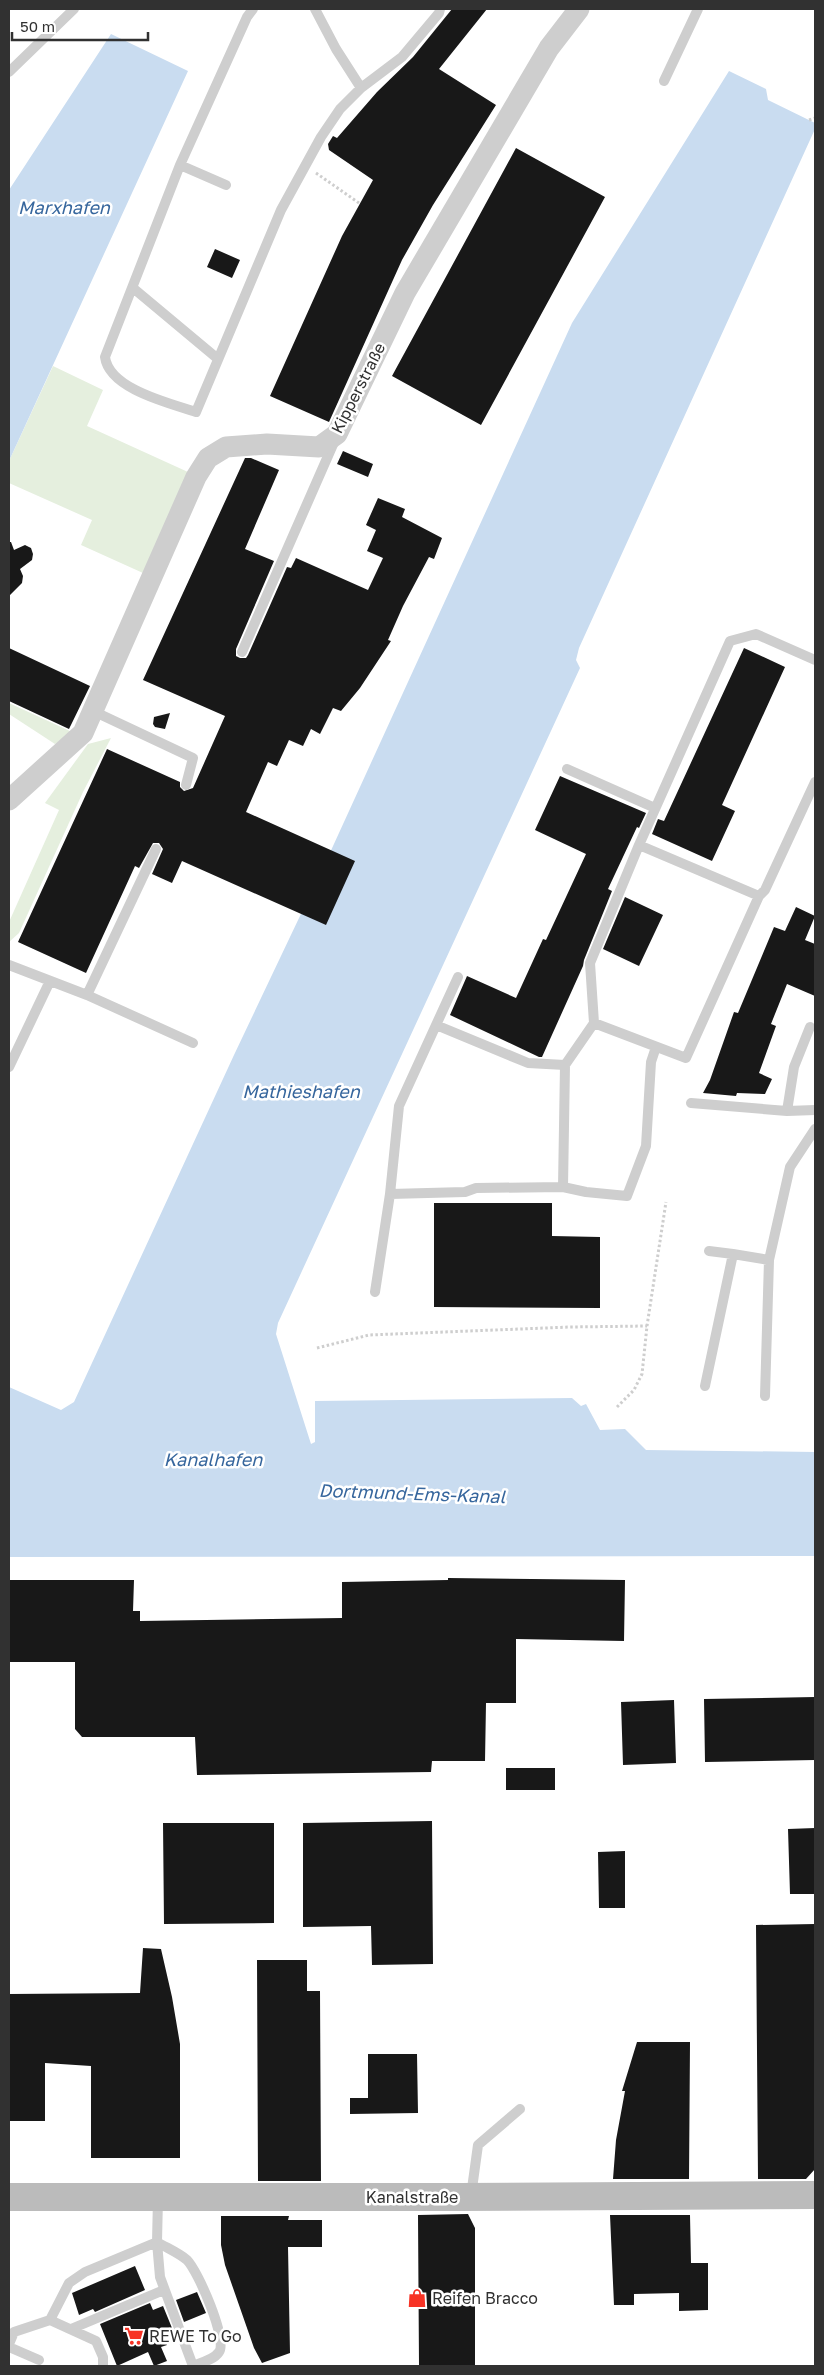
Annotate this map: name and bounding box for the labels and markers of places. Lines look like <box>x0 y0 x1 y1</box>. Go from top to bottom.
shop icon: Reifen Bracco <box>406 2287 428 2309</box>
place label: Reifen Bracco <box>432 2288 538 2308</box>
supermarket icon: REWE To Go <box>123 2325 145 2347</box>
place label: REWE To Go <box>149 2326 242 2346</box>

